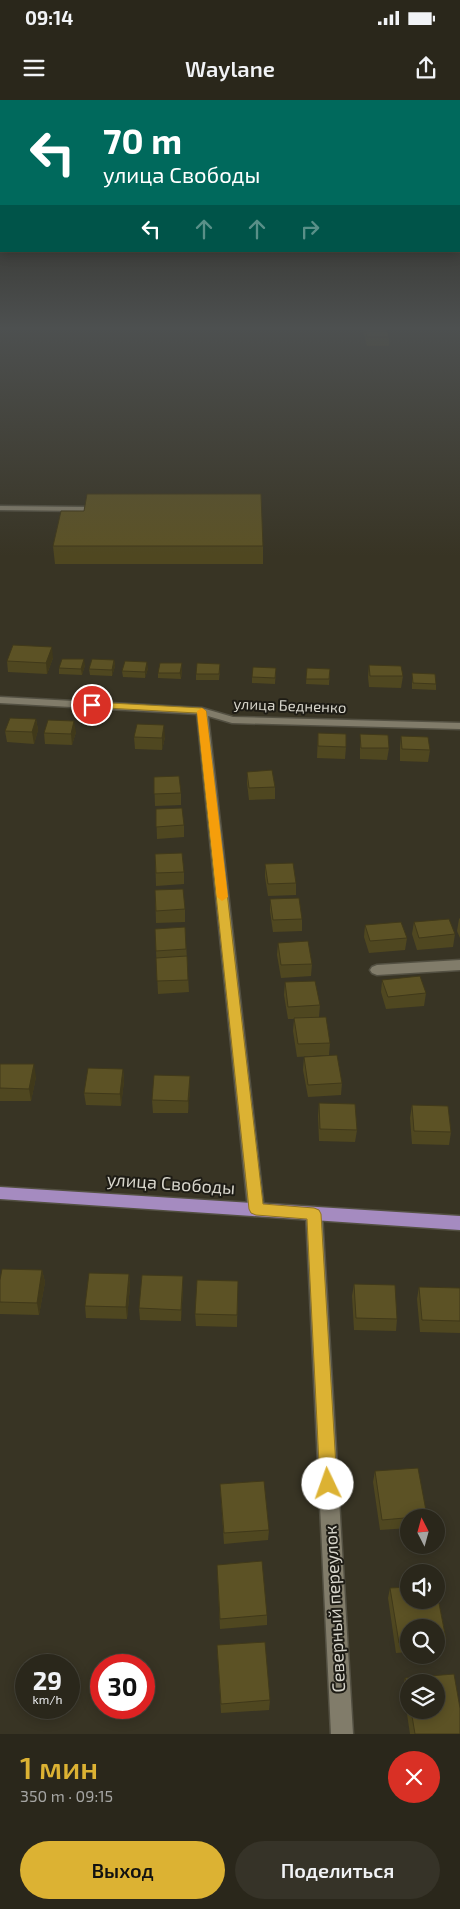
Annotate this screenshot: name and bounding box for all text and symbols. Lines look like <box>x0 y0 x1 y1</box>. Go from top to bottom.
text: 09:14 <box>25 6 73 29</box>
icon: menu <box>20 54 48 82</box>
icon: share <box>412 54 440 82</box>
text: Waylane <box>185 55 275 81</box>
text: 70 m <box>103 119 182 161</box>
icon: left <box>20 120 85 185</box>
text: улица Свободы <box>103 161 260 187</box>
icon: left <box>137 215 165 243</box>
icon: ahead <box>190 215 218 243</box>
icon: ahead <box>243 215 271 243</box>
icon: right <box>296 215 324 243</box>
pin <box>71 684 113 726</box>
icon: arrive <box>78 691 106 719</box>
street label: улица Бедненко <box>233 694 347 717</box>
street label: улица Свободы <box>106 1168 236 1198</box>
position arrow <box>301 1457 353 1509</box>
north arrow <box>400 1509 445 1554</box>
map controls <box>400 1509 445 1719</box>
street label: Северный переулок <box>319 1525 349 1693</box>
button: sound <box>400 1564 445 1609</box>
button: search <box>400 1619 445 1664</box>
speed limit sign: 30 <box>90 1654 155 1719</box>
text: 29 <box>33 1665 62 1695</box>
button: layers <box>400 1674 445 1719</box>
text: km/h <box>33 1692 62 1706</box>
text: 1 мин <box>20 1749 98 1785</box>
button: close <box>388 1751 440 1803</box>
text: 350 m · 09:15 <box>20 1786 113 1805</box>
button: Выход <box>20 1841 225 1899</box>
button: Поделиться <box>235 1841 440 1899</box>

